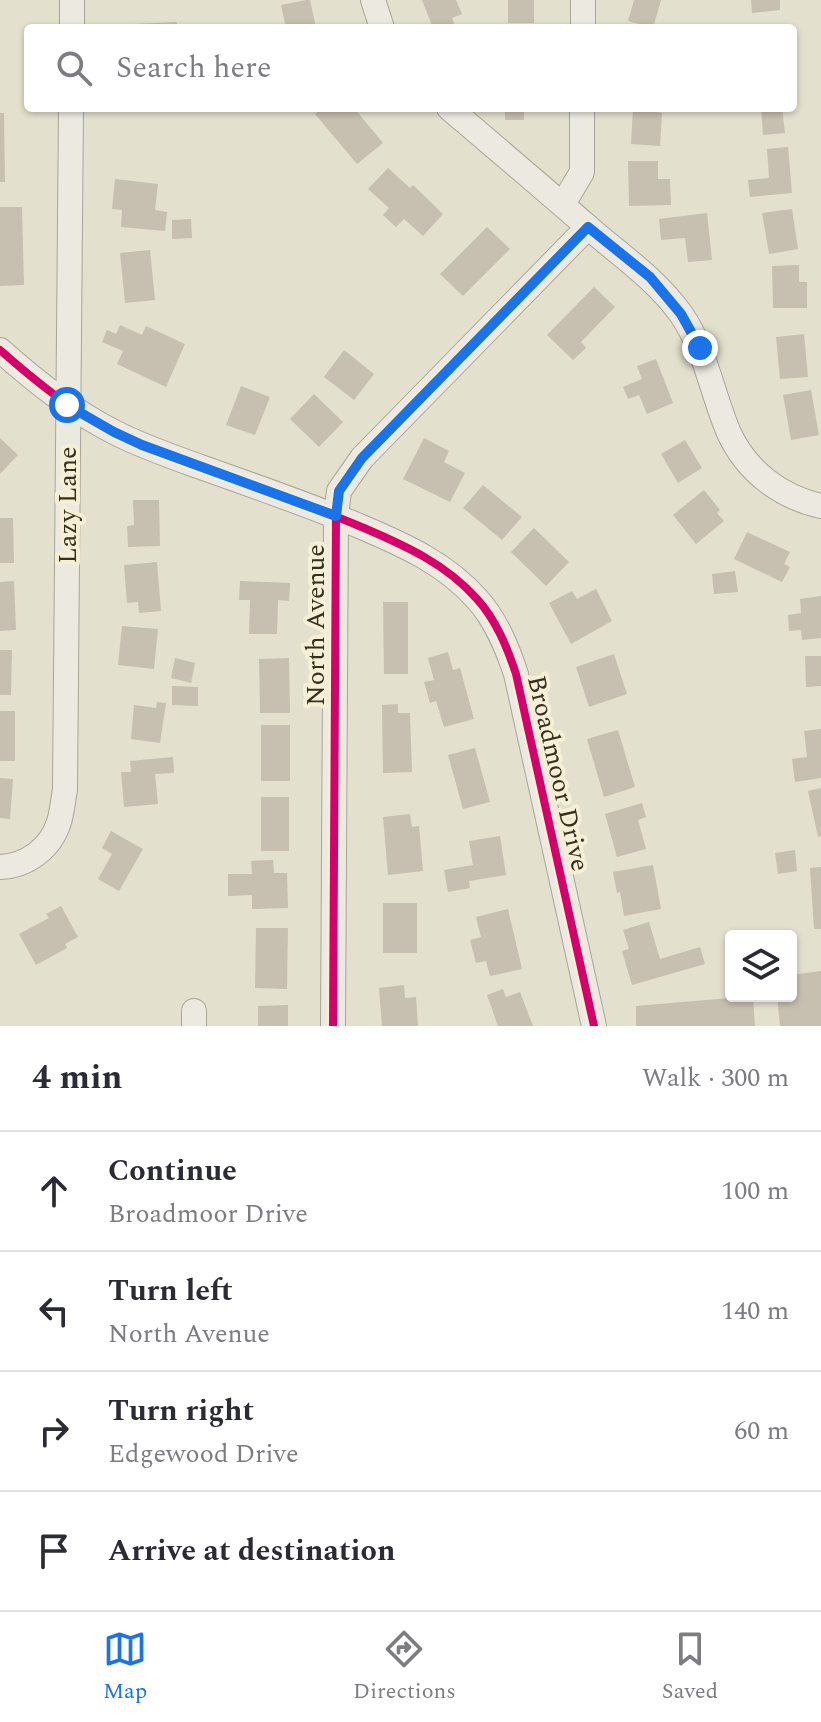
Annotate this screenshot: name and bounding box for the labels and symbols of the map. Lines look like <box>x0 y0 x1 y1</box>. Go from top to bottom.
route end <box>682 330 718 366</box>
route start <box>49 387 85 423</box>
street label: Lazy Lane <box>48 446 88 564</box>
street label: North Avenue <box>296 544 336 706</box>
street label: Broadmoor Drive <box>516 671 600 875</box>

